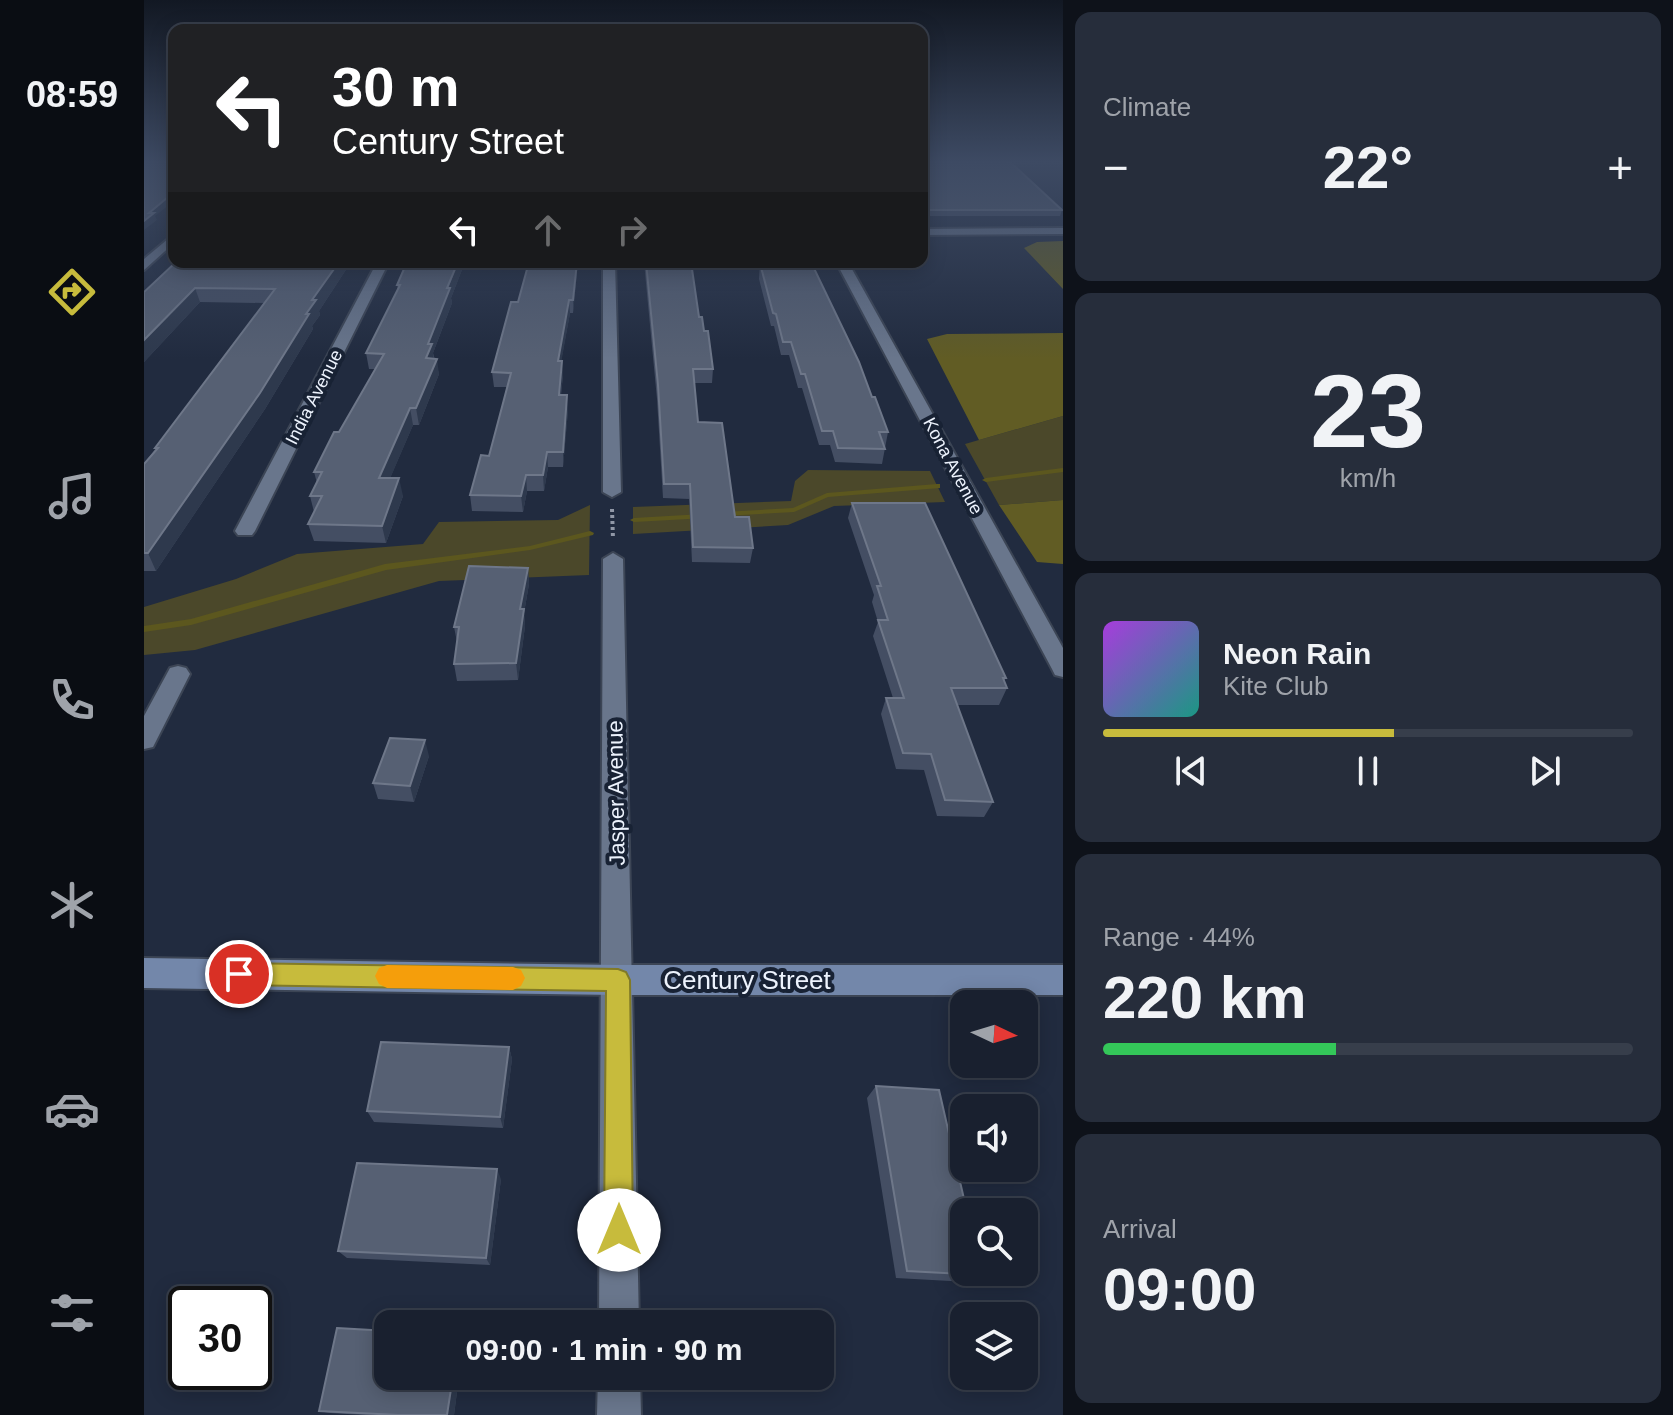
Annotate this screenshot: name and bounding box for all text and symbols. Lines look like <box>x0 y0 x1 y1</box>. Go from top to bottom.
text: 30 m <box>332 55 460 118</box>
icon: left <box>200 56 304 160</box>
text: 08:59 <box>26 74 118 115</box>
text: Climate <box>1103 92 1191 122</box>
text: Century Street <box>332 121 564 162</box>
text: 22° <box>1323 134 1413 201</box>
text: − <box>1103 143 1129 192</box>
text: + <box>1607 143 1633 192</box>
icon: left <box>442 208 486 252</box>
icon: ahead <box>526 208 570 252</box>
icon: right <box>610 208 654 252</box>
icon: directions <box>44 264 100 320</box>
street label: India Avenue <box>282 346 346 448</box>
text: 23 <box>1310 353 1426 469</box>
street label: Kona Avenue <box>919 414 987 518</box>
text: km/h <box>1340 463 1396 493</box>
icon: music <box>44 468 100 524</box>
text: Neon Rain <box>1223 637 1371 670</box>
text: Kite Club <box>1223 671 1329 701</box>
icon: phone <box>44 672 100 728</box>
street label: Jasper Avenue <box>602 720 630 866</box>
icon: previous <box>1169 749 1213 793</box>
icon: pause <box>1346 749 1390 793</box>
icon: next <box>1523 749 1567 793</box>
icon: climate <box>44 877 100 933</box>
text: Range · 44% <box>1103 922 1255 952</box>
pin <box>205 940 273 1008</box>
icon: arrive <box>217 952 261 996</box>
text: 220 km <box>1103 964 1307 1031</box>
street label: Century Street <box>663 965 832 995</box>
north arrow <box>950 990 1038 1078</box>
map controls <box>950 990 1038 1390</box>
icon: car <box>44 1081 100 1137</box>
button: sound <box>950 1094 1038 1182</box>
position arrow <box>577 1188 661 1272</box>
button: search <box>950 1198 1038 1286</box>
text: Arrival <box>1103 1214 1177 1244</box>
text: 09:00 <box>1103 1256 1256 1323</box>
icon: filters <box>44 1285 100 1341</box>
speed limit sign: 30 <box>168 1286 272 1390</box>
button: layers <box>950 1302 1038 1390</box>
text: 09:00 · 1 min · 90 m <box>466 1333 742 1366</box>

